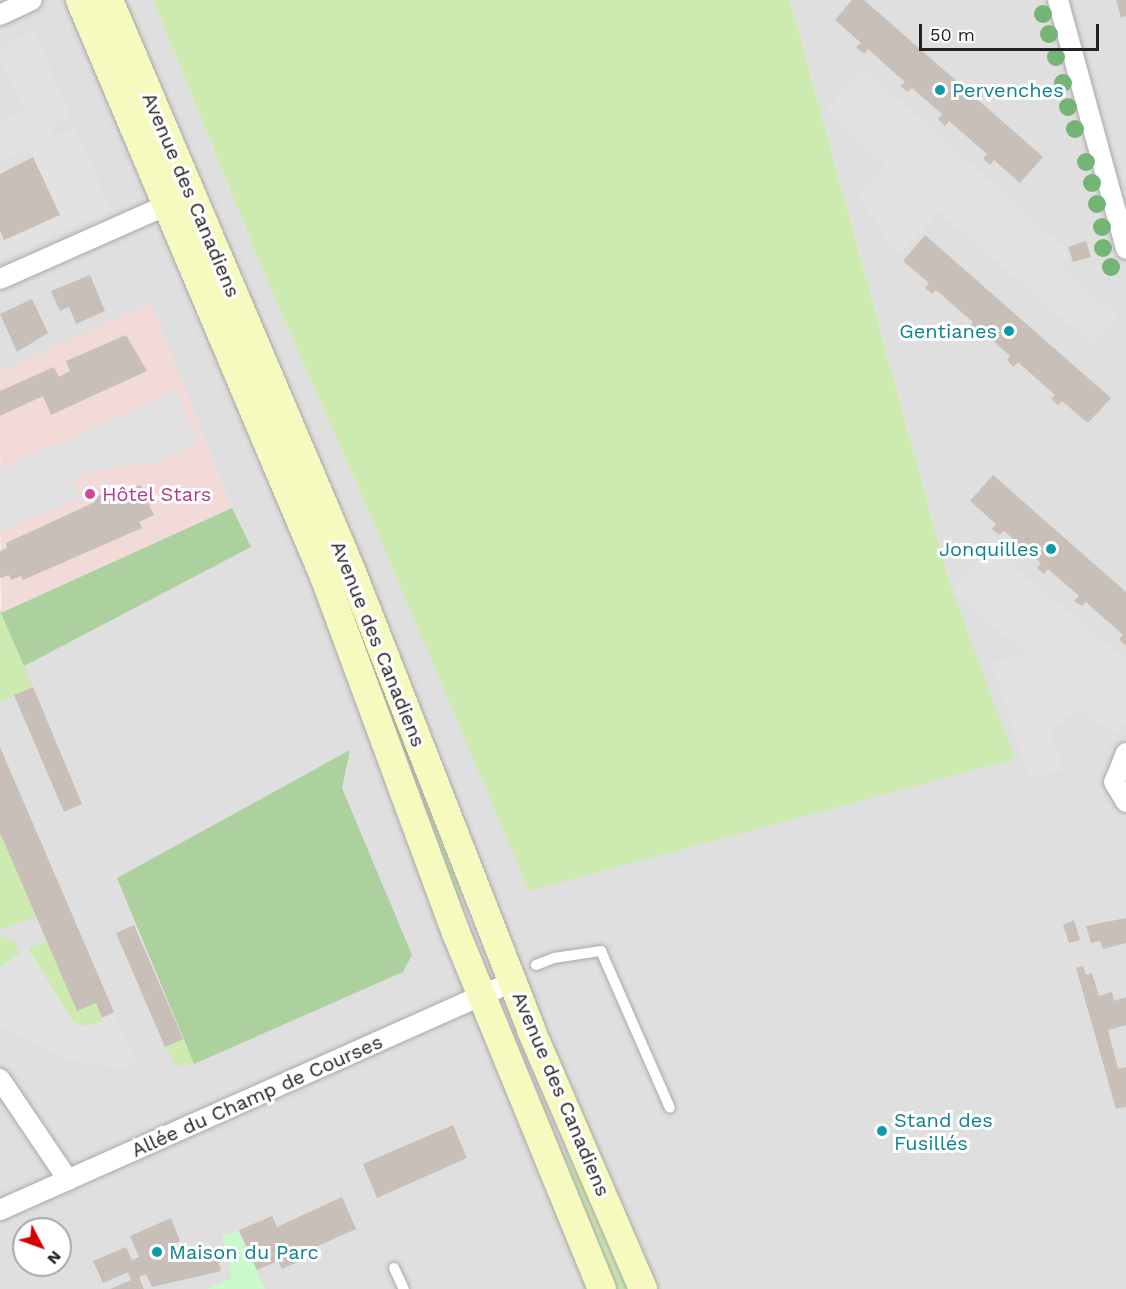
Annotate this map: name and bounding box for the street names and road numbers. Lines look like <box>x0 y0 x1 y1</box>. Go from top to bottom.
street label: Avenue des Canadiens <box>137 89 245 301</box>
street label: Avenue des Canadiens <box>326 537 430 751</box>
street label: Avenue des Canadiens <box>507 988 615 1200</box>
street label: Allée du Champ de Courses <box>128 1030 386 1162</box>

